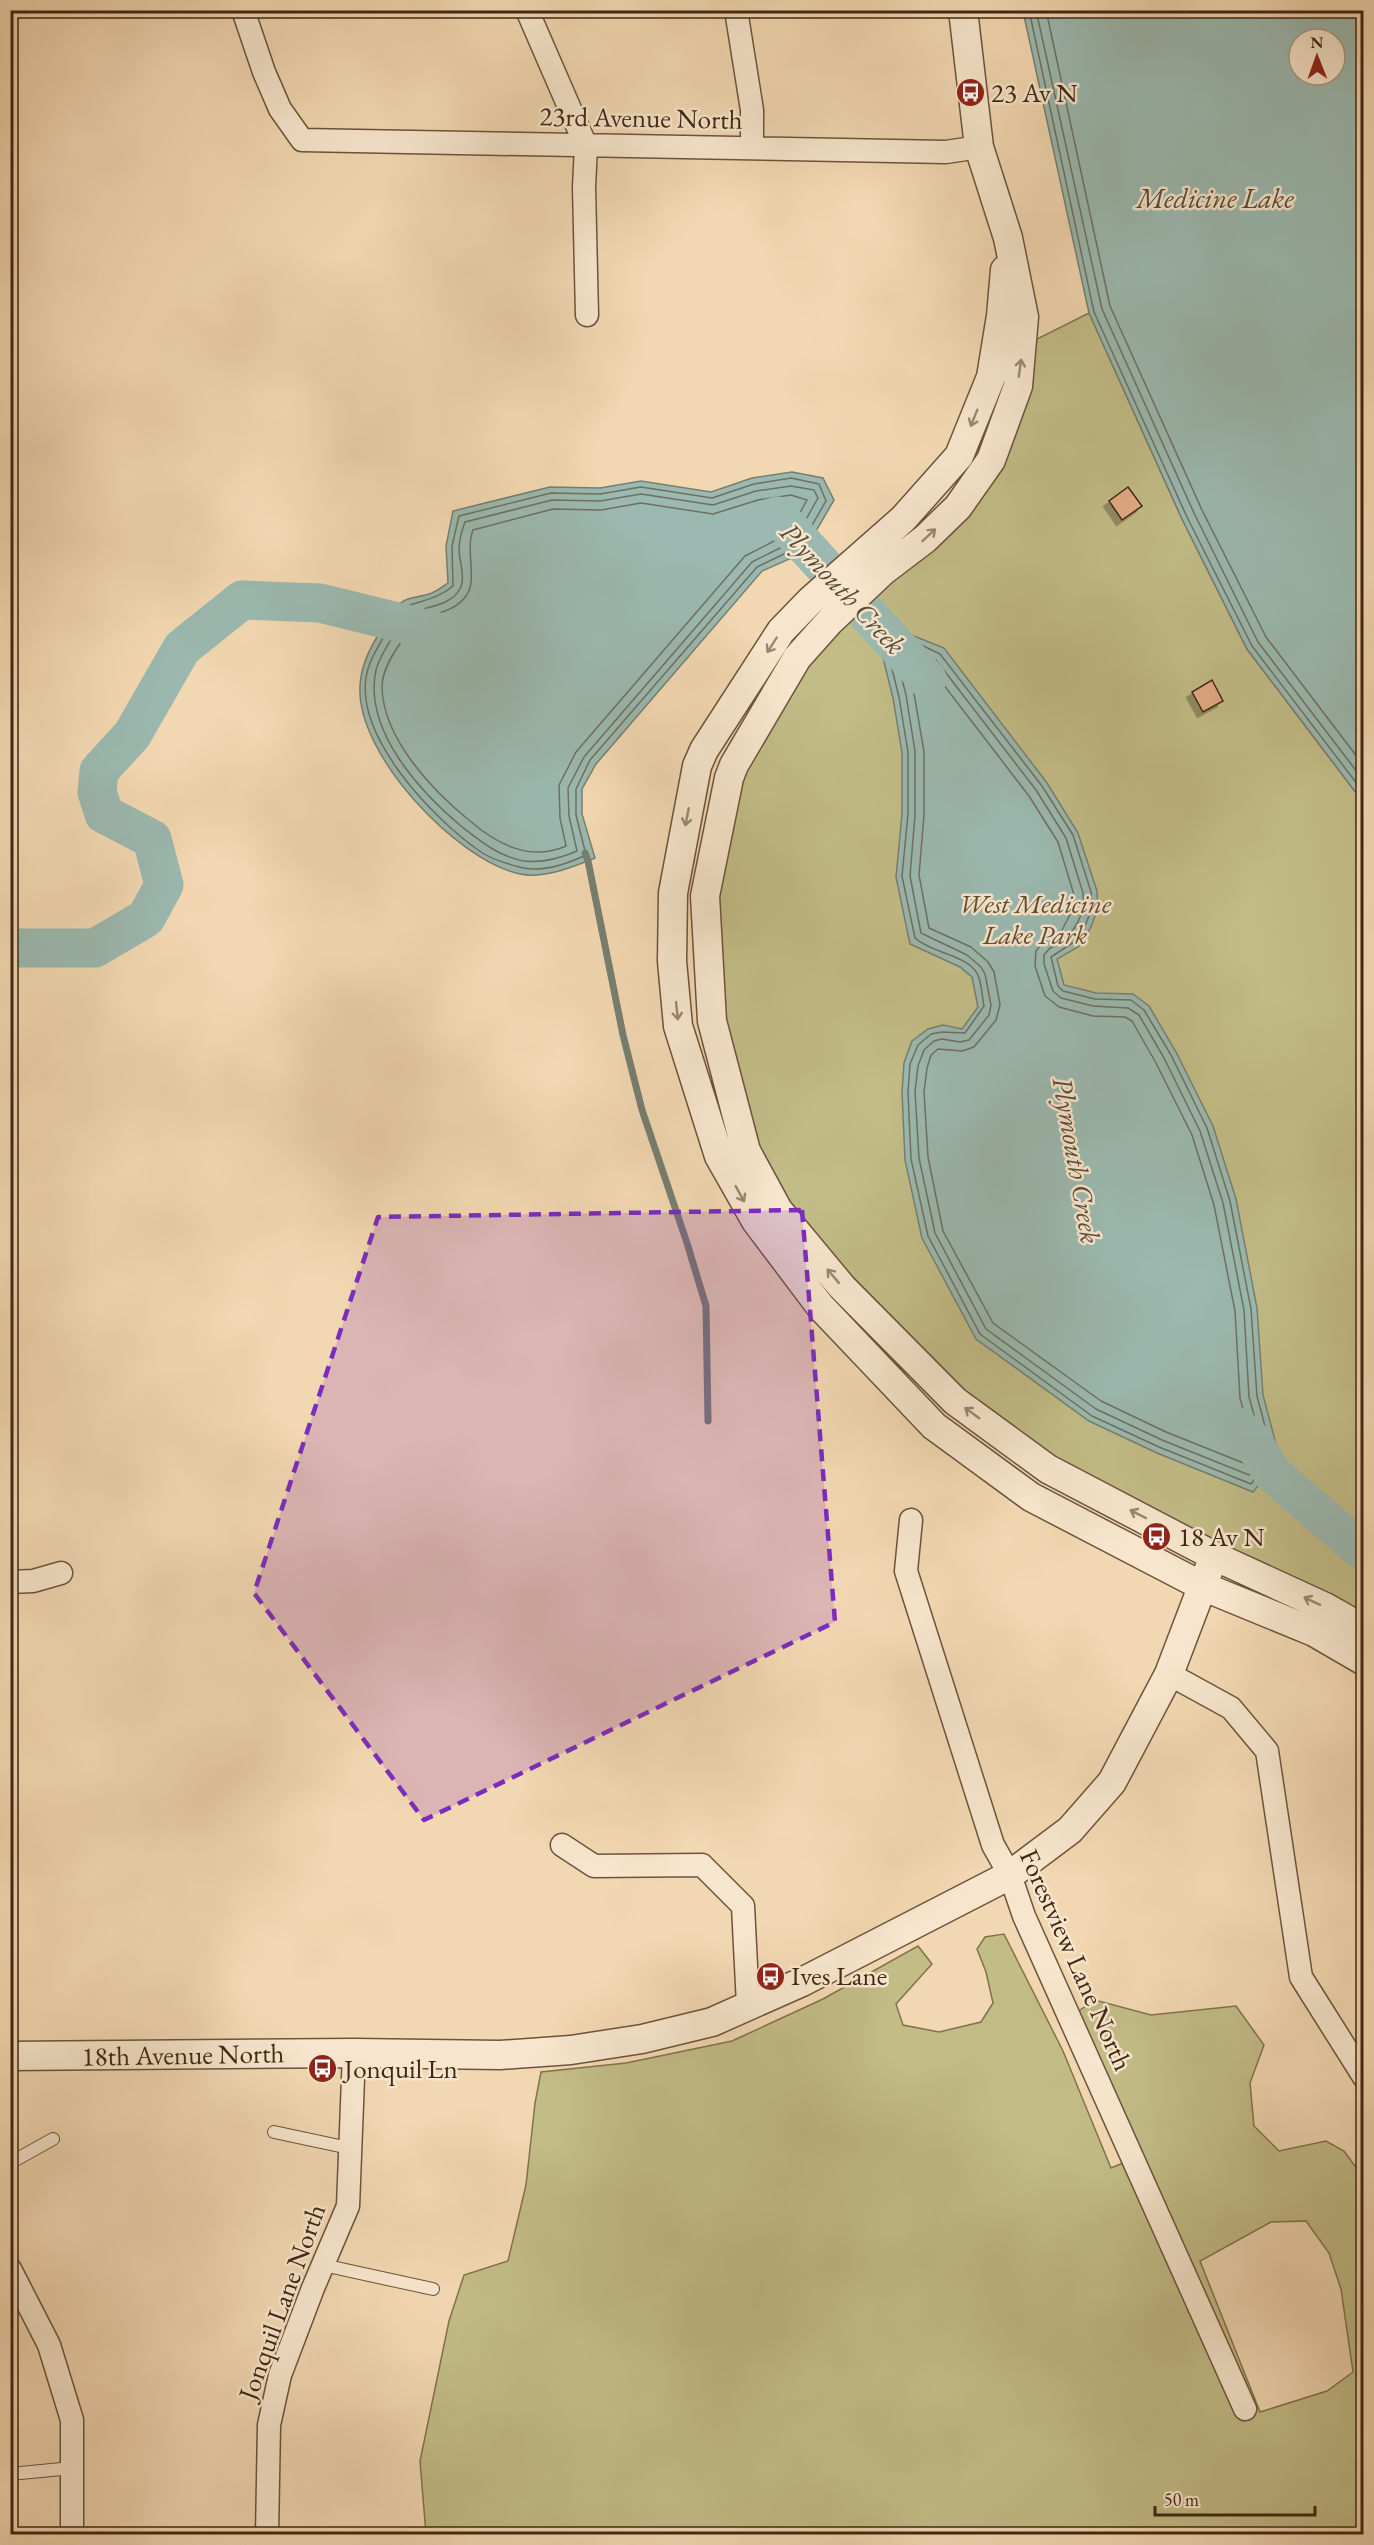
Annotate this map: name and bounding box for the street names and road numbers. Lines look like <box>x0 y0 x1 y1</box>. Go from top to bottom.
street label: 23rd Avenue North <box>539 98 743 137</box>
street label: Forestview Lane North <box>1012 1844 1141 2076</box>
street label: 18th Avenue North <box>81 2035 285 2074</box>
street label: Jonquil Lane North <box>229 2199 333 2407</box>

